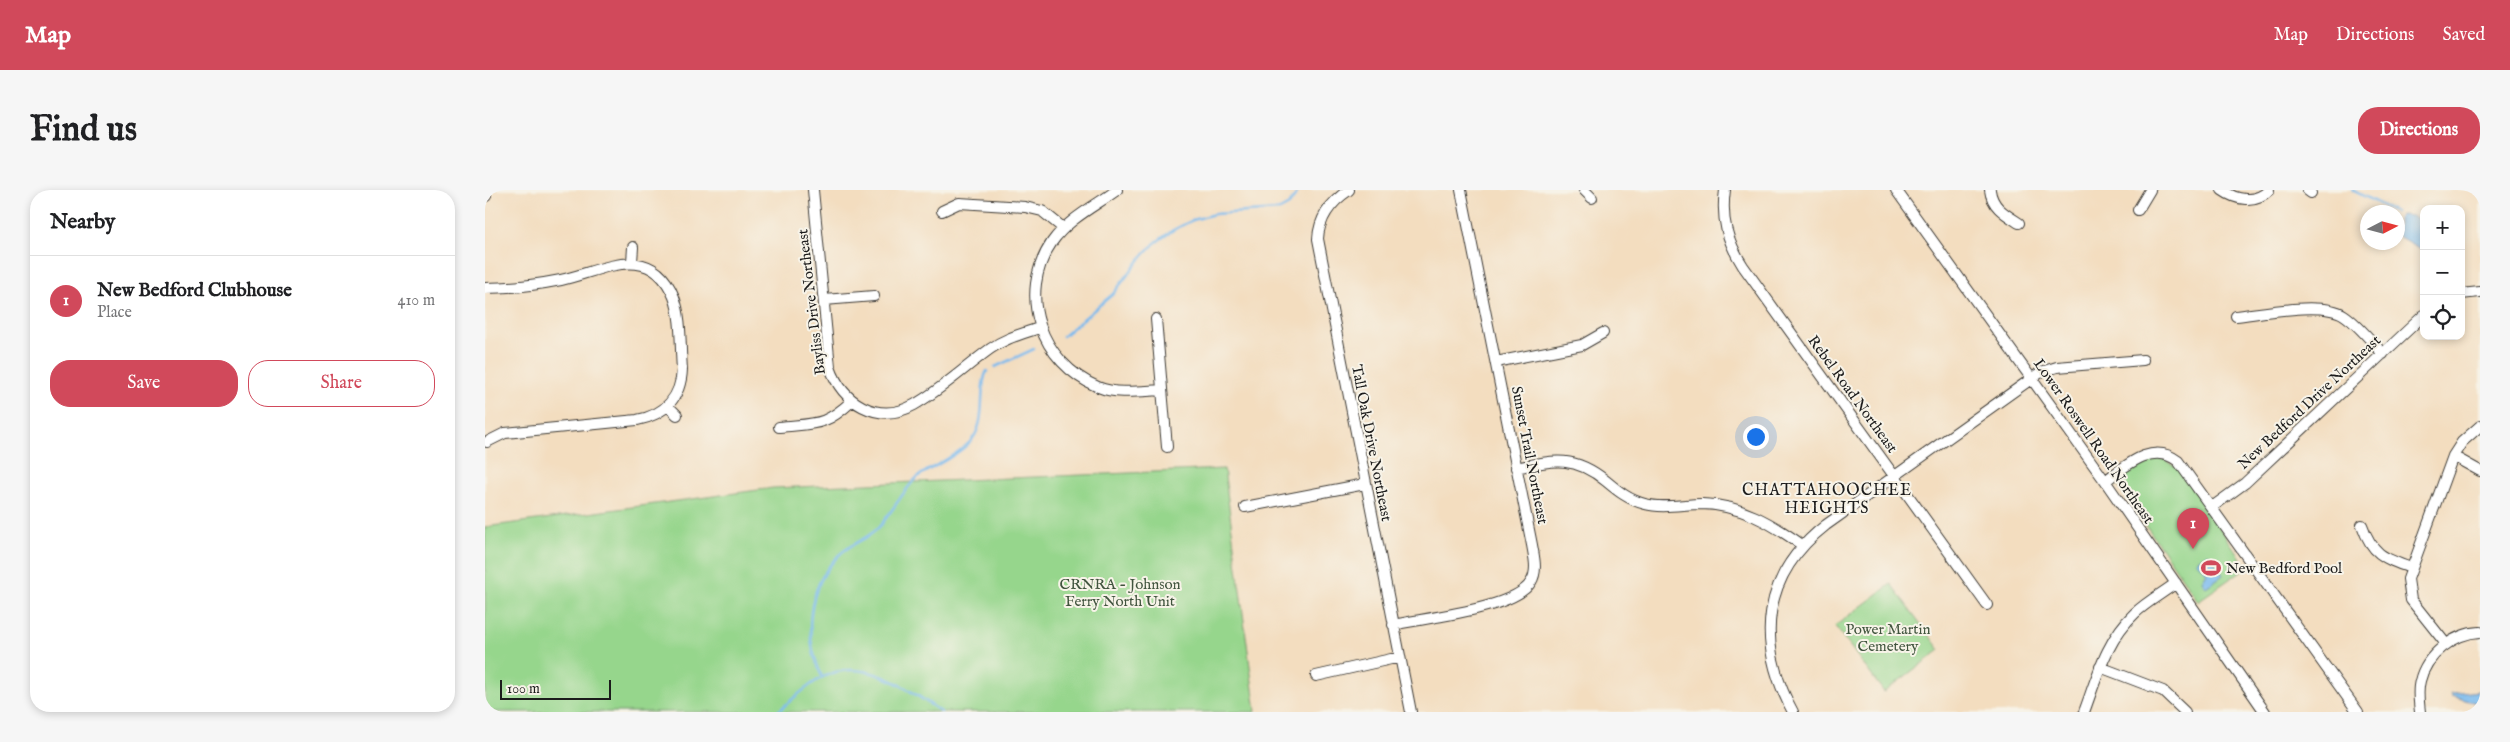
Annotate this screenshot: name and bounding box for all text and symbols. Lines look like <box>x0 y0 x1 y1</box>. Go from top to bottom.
text: Map <box>25 20 71 51</box>
text: Map <box>2274 24 2308 47</box>
text: Directions <box>2336 24 2414 47</box>
text: Saved <box>2442 24 2485 47</box>
button: Directions <box>2358 107 2480 154</box>
text: Find us <box>30 108 137 153</box>
north arrow <box>2360 205 2405 250</box>
map controls <box>2420 205 2465 340</box>
button: + <box>2420 205 2465 250</box>
text: Nearby <box>50 209 115 236</box>
street label: Bayliss Drive Northeast <box>793 228 830 376</box>
button: − <box>2420 250 2465 295</box>
text: New Bedford Clubhouse <box>97 279 292 303</box>
text: 1 <box>63 291 69 311</box>
text: 410 m <box>398 291 435 311</box>
button: locate <box>2420 295 2465 340</box>
text: Place <box>97 303 132 323</box>
street label: New Bedford Drive Northeast <box>2234 331 2385 474</box>
street label: Rebel Road Northeast <box>1804 332 1902 457</box>
street label: Lower Roswell Road Northeast <box>2029 355 2158 528</box>
button: Save <box>50 360 238 407</box>
button: Share <box>248 360 435 407</box>
street label: Tall Oak Drive Northeast <box>1347 363 1396 523</box>
street label: Sunset Trail Northeast <box>1507 384 1552 526</box>
your location <box>1743 424 1769 450</box>
district label: CHATTAHOOCHEE HEIGHTS <box>1742 481 1912 519</box>
pin: 1 <box>2177 508 2209 549</box>
sports icon: New Bedford Pool <box>2200 557 2222 579</box>
place label: New Bedford Pool <box>2226 559 2343 578</box>
park label: CRNRA - Johnson Ferry North Unit <box>1059 575 1181 611</box>
park label: Power Martin Cemetery <box>1845 620 1931 656</box>
scale bar <box>500 677 611 700</box>
text: 100 m <box>507 680 540 698</box>

